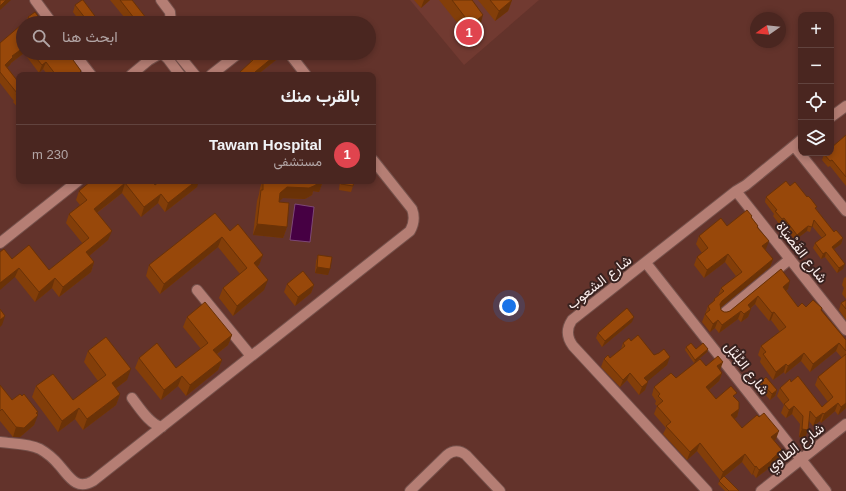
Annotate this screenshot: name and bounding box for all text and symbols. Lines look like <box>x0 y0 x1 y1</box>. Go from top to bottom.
north arrow <box>750 12 786 48</box>
map controls <box>798 12 834 156</box>
button: + <box>798 12 834 48</box>
search box <box>16 16 376 60</box>
pin: 1 <box>456 17 482 47</box>
icon: search <box>30 27 52 49</box>
text: ابحث هنا <box>62 28 118 45</box>
button: − <box>798 48 834 84</box>
button: locate <box>798 84 834 120</box>
text: بالقرب منك <box>281 87 360 106</box>
button: layers <box>798 120 834 156</box>
text: Tawam Hospital <box>209 136 322 153</box>
text: 230 m <box>32 147 68 162</box>
text: 1 <box>343 147 351 162</box>
text: مستشفى <box>274 154 322 169</box>
street label: شارع القَصْبَاة <box>771 218 831 288</box>
street label: شارع الشعوب <box>563 252 636 315</box>
your location <box>499 296 519 316</box>
street label: شارع البُلْبُل <box>719 338 773 400</box>
street label: شارع الطاوي <box>763 420 829 478</box>

